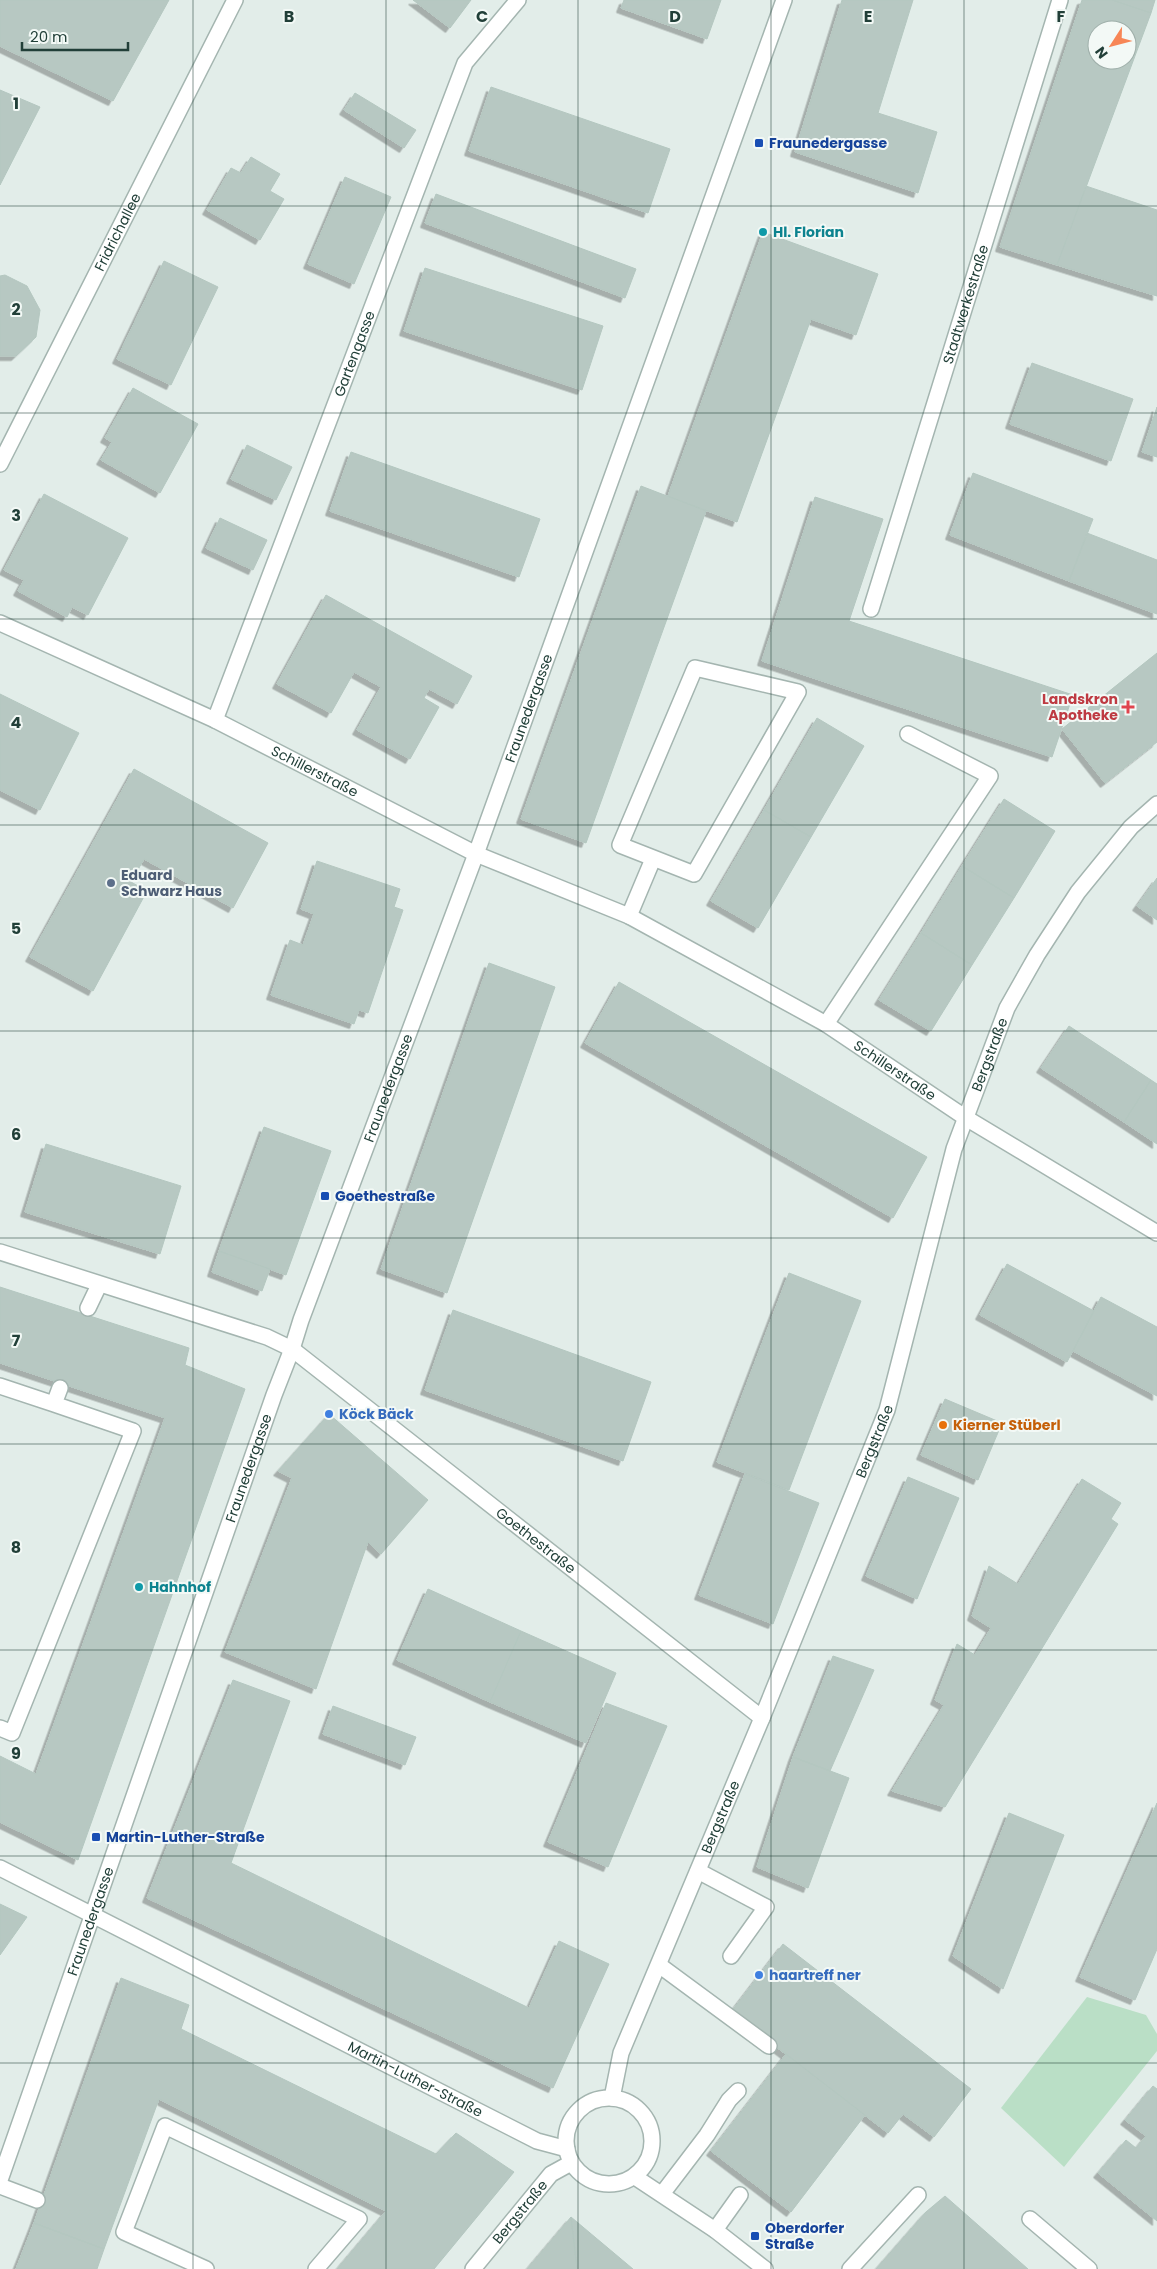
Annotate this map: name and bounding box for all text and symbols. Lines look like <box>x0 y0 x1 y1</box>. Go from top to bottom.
text: B <box>284 5 294 28</box>
text: C <box>476 5 488 28</box>
text: D <box>669 5 681 28</box>
text: E <box>864 5 872 28</box>
text: F <box>1057 5 1066 28</box>
scale bar <box>22 20 129 52</box>
north arrow <box>1087 20 1137 70</box>
text: 20 m <box>30 26 68 47</box>
text: N <box>1090 43 1113 63</box>
text: 1 <box>13 92 19 115</box>
place label: Fraunedergasse <box>769 133 887 153</box>
marker: Fraunedergasse <box>753 137 765 149</box>
street label: Fridrichallee <box>89 189 146 275</box>
place label: Hl. Florian <box>773 222 844 242</box>
marker: Hl. Florian <box>757 226 769 238</box>
street label: Stadtwerkestraße <box>938 242 994 367</box>
text: 2 <box>11 298 21 321</box>
street label: Gartengasse <box>329 307 380 400</box>
text: 3 <box>11 504 21 527</box>
street label: Fraunedergasse <box>500 651 557 765</box>
place label: Landskron Apotheke <box>1042 689 1118 725</box>
marker: Landskron Apotheke <box>1122 701 1134 713</box>
text: 4 <box>11 711 22 734</box>
street label: Schillerstraße <box>268 741 362 802</box>
place label: Eduard Schwarz Haus <box>121 865 222 901</box>
marker: Eduard Schwarz Haus <box>105 877 117 889</box>
text: 5 <box>11 917 21 940</box>
street label: Bergstraße <box>966 1015 1013 1094</box>
street label: Fraunedergasse <box>359 1031 418 1145</box>
street label: Schillerstraße <box>850 1035 940 1105</box>
text: 6 <box>11 1123 21 1146</box>
place label: Goethestraße <box>335 1186 436 1206</box>
marker: Goethestraße <box>319 1190 331 1202</box>
text: 7 <box>12 1329 21 1352</box>
street label: Bergstraße <box>850 1402 898 1481</box>
place label: Köck Bäck <box>339 1404 414 1424</box>
marker: Köck Bäck <box>323 1408 335 1420</box>
street label: Fraunedergasse <box>220 1411 277 1525</box>
place label: Kierner Stüberl <box>953 1415 1061 1435</box>
marker: Kierner Stüberl <box>937 1419 949 1431</box>
street label: Goethestraße <box>492 1503 580 1578</box>
text: 8 <box>11 1536 21 1559</box>
place label: Hahnhof <box>149 1577 211 1597</box>
marker: Hahnhof <box>133 1581 145 1593</box>
text: 9 <box>11 1742 21 1765</box>
street label: Bergstraße <box>696 1777 745 1856</box>
place label: Martin-Luther-Straße <box>106 1827 265 1847</box>
marker: Martin-Luther-Straße <box>90 1831 102 1843</box>
street label: Fraunedergasse <box>62 1864 119 1978</box>
place label: haartreff ner <box>769 1965 861 1985</box>
marker: haartreff ner <box>753 1969 765 1981</box>
street label: Martin-Luther-Straße <box>344 2036 487 2122</box>
street label: Bergstraße <box>488 2175 552 2248</box>
place label: Oberdorfer Straße <box>765 2218 844 2254</box>
marker: Oberdorfer Straße <box>749 2230 761 2242</box>

